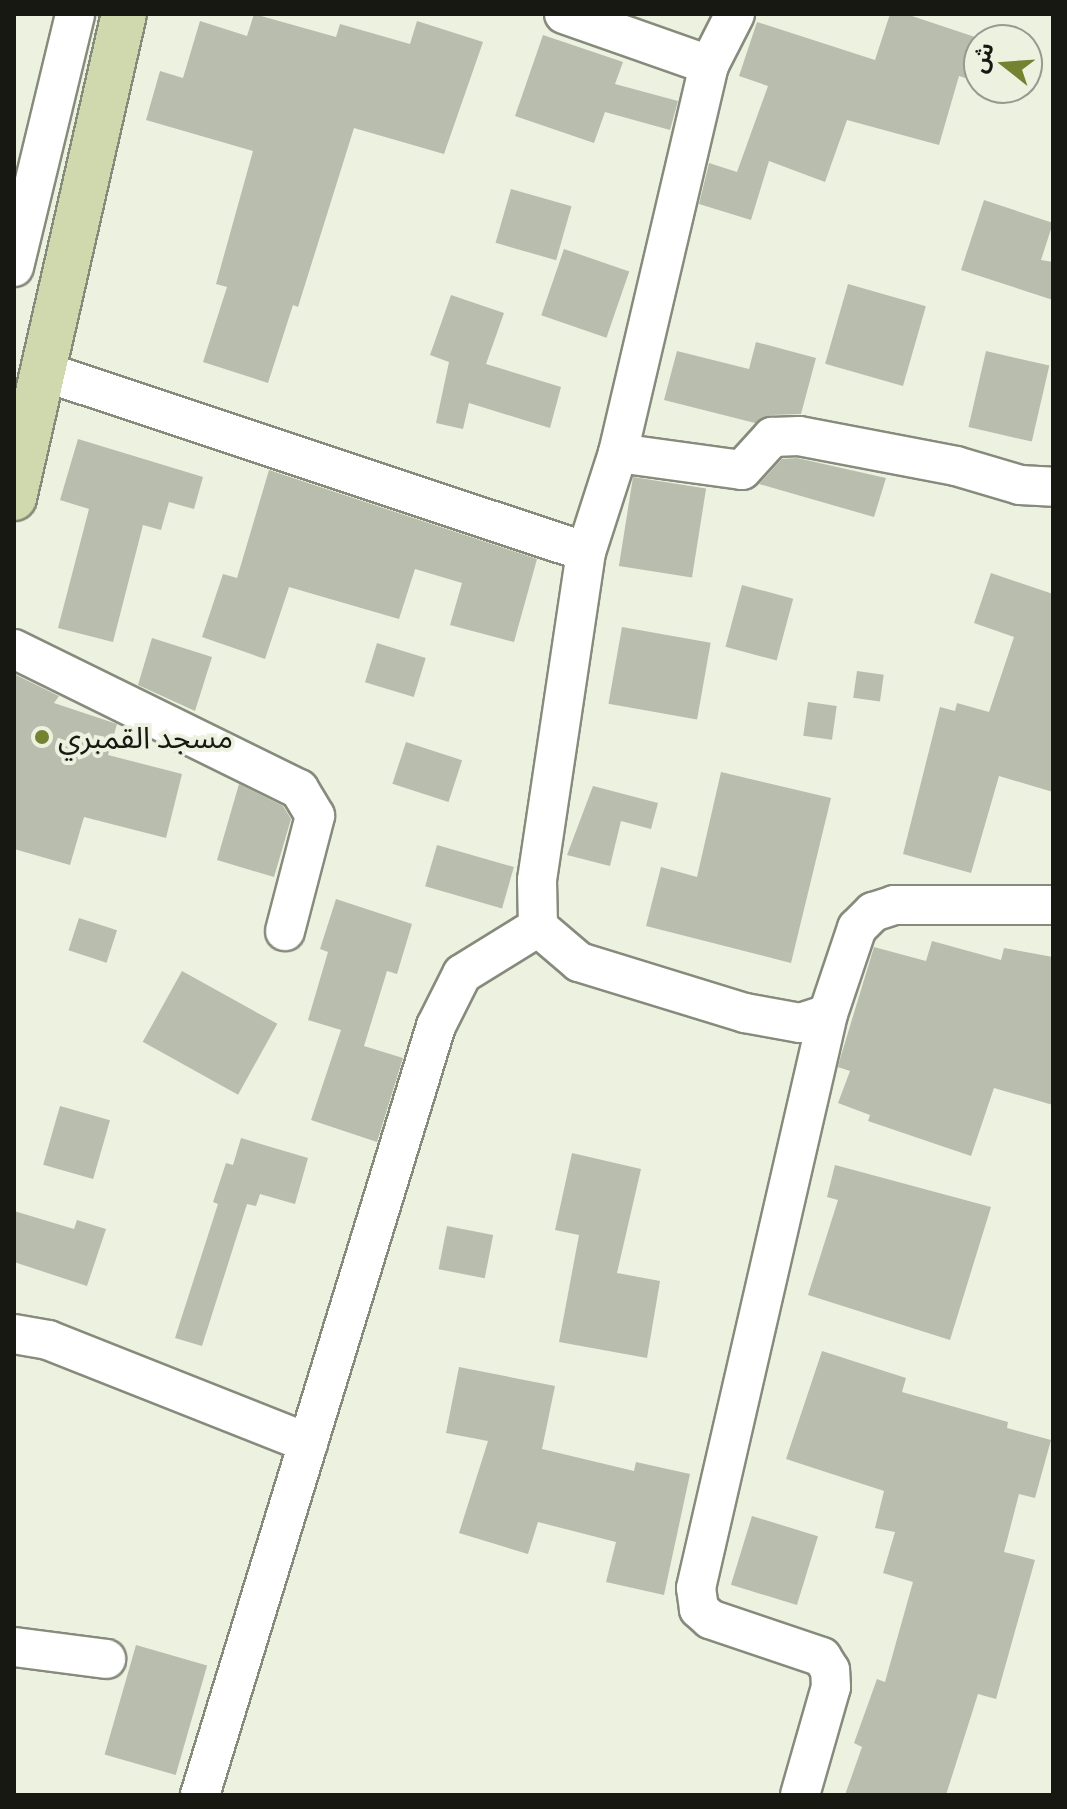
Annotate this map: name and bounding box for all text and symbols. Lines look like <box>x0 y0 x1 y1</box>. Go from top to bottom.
north arrow <box>963 24 1043 104</box>
text: ش <box>961 38 1003 77</box>
place label: مسجد القمبري <box>58 719 233 755</box>
marker: مسجد القمبري <box>33 728 51 746</box>

